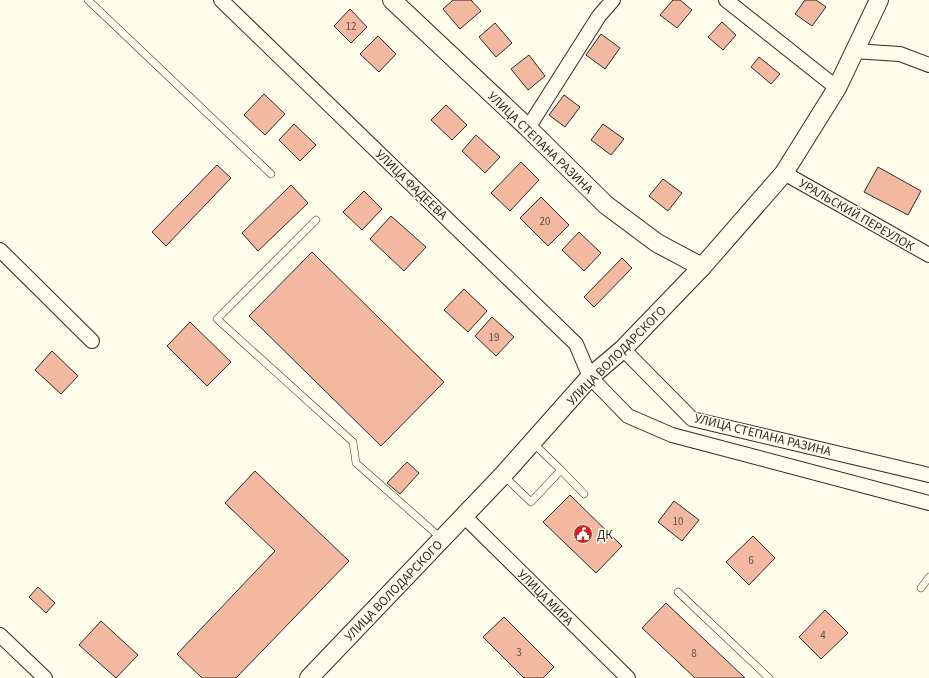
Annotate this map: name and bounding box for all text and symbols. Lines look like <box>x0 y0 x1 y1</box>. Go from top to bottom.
house number: 12 <box>346 19 356 34</box>
street label: УЛИЦА СТЕПАНА РАЗИНА <box>484 88 598 199</box>
street label: УЛИЦА ФАДЕЕВА <box>371 146 452 224</box>
street label: УРАЛЬСКИЙ ПЕРЕУЛОК <box>795 174 918 256</box>
house number: 20 <box>540 214 550 229</box>
street label: УЛИЦА ВОЛОДАРСКОГО <box>563 302 670 409</box>
house number: 19 <box>489 330 499 345</box>
street label: УЛИЦА СТЕПАНА РАЗИНА <box>693 409 834 461</box>
house number: 10 <box>673 514 683 529</box>
public building icon: ДК <box>572 523 594 545</box>
place label: ДК <box>597 526 613 544</box>
street label: УЛИЦА ВОЛОДАРСКОГО <box>341 536 447 645</box>
house number: 6 <box>748 553 754 568</box>
street label: УЛИЦА МИРА <box>513 566 578 630</box>
house number: 4 <box>820 628 826 643</box>
house number: 3 <box>516 645 522 660</box>
house number: 8 <box>691 646 697 661</box>

